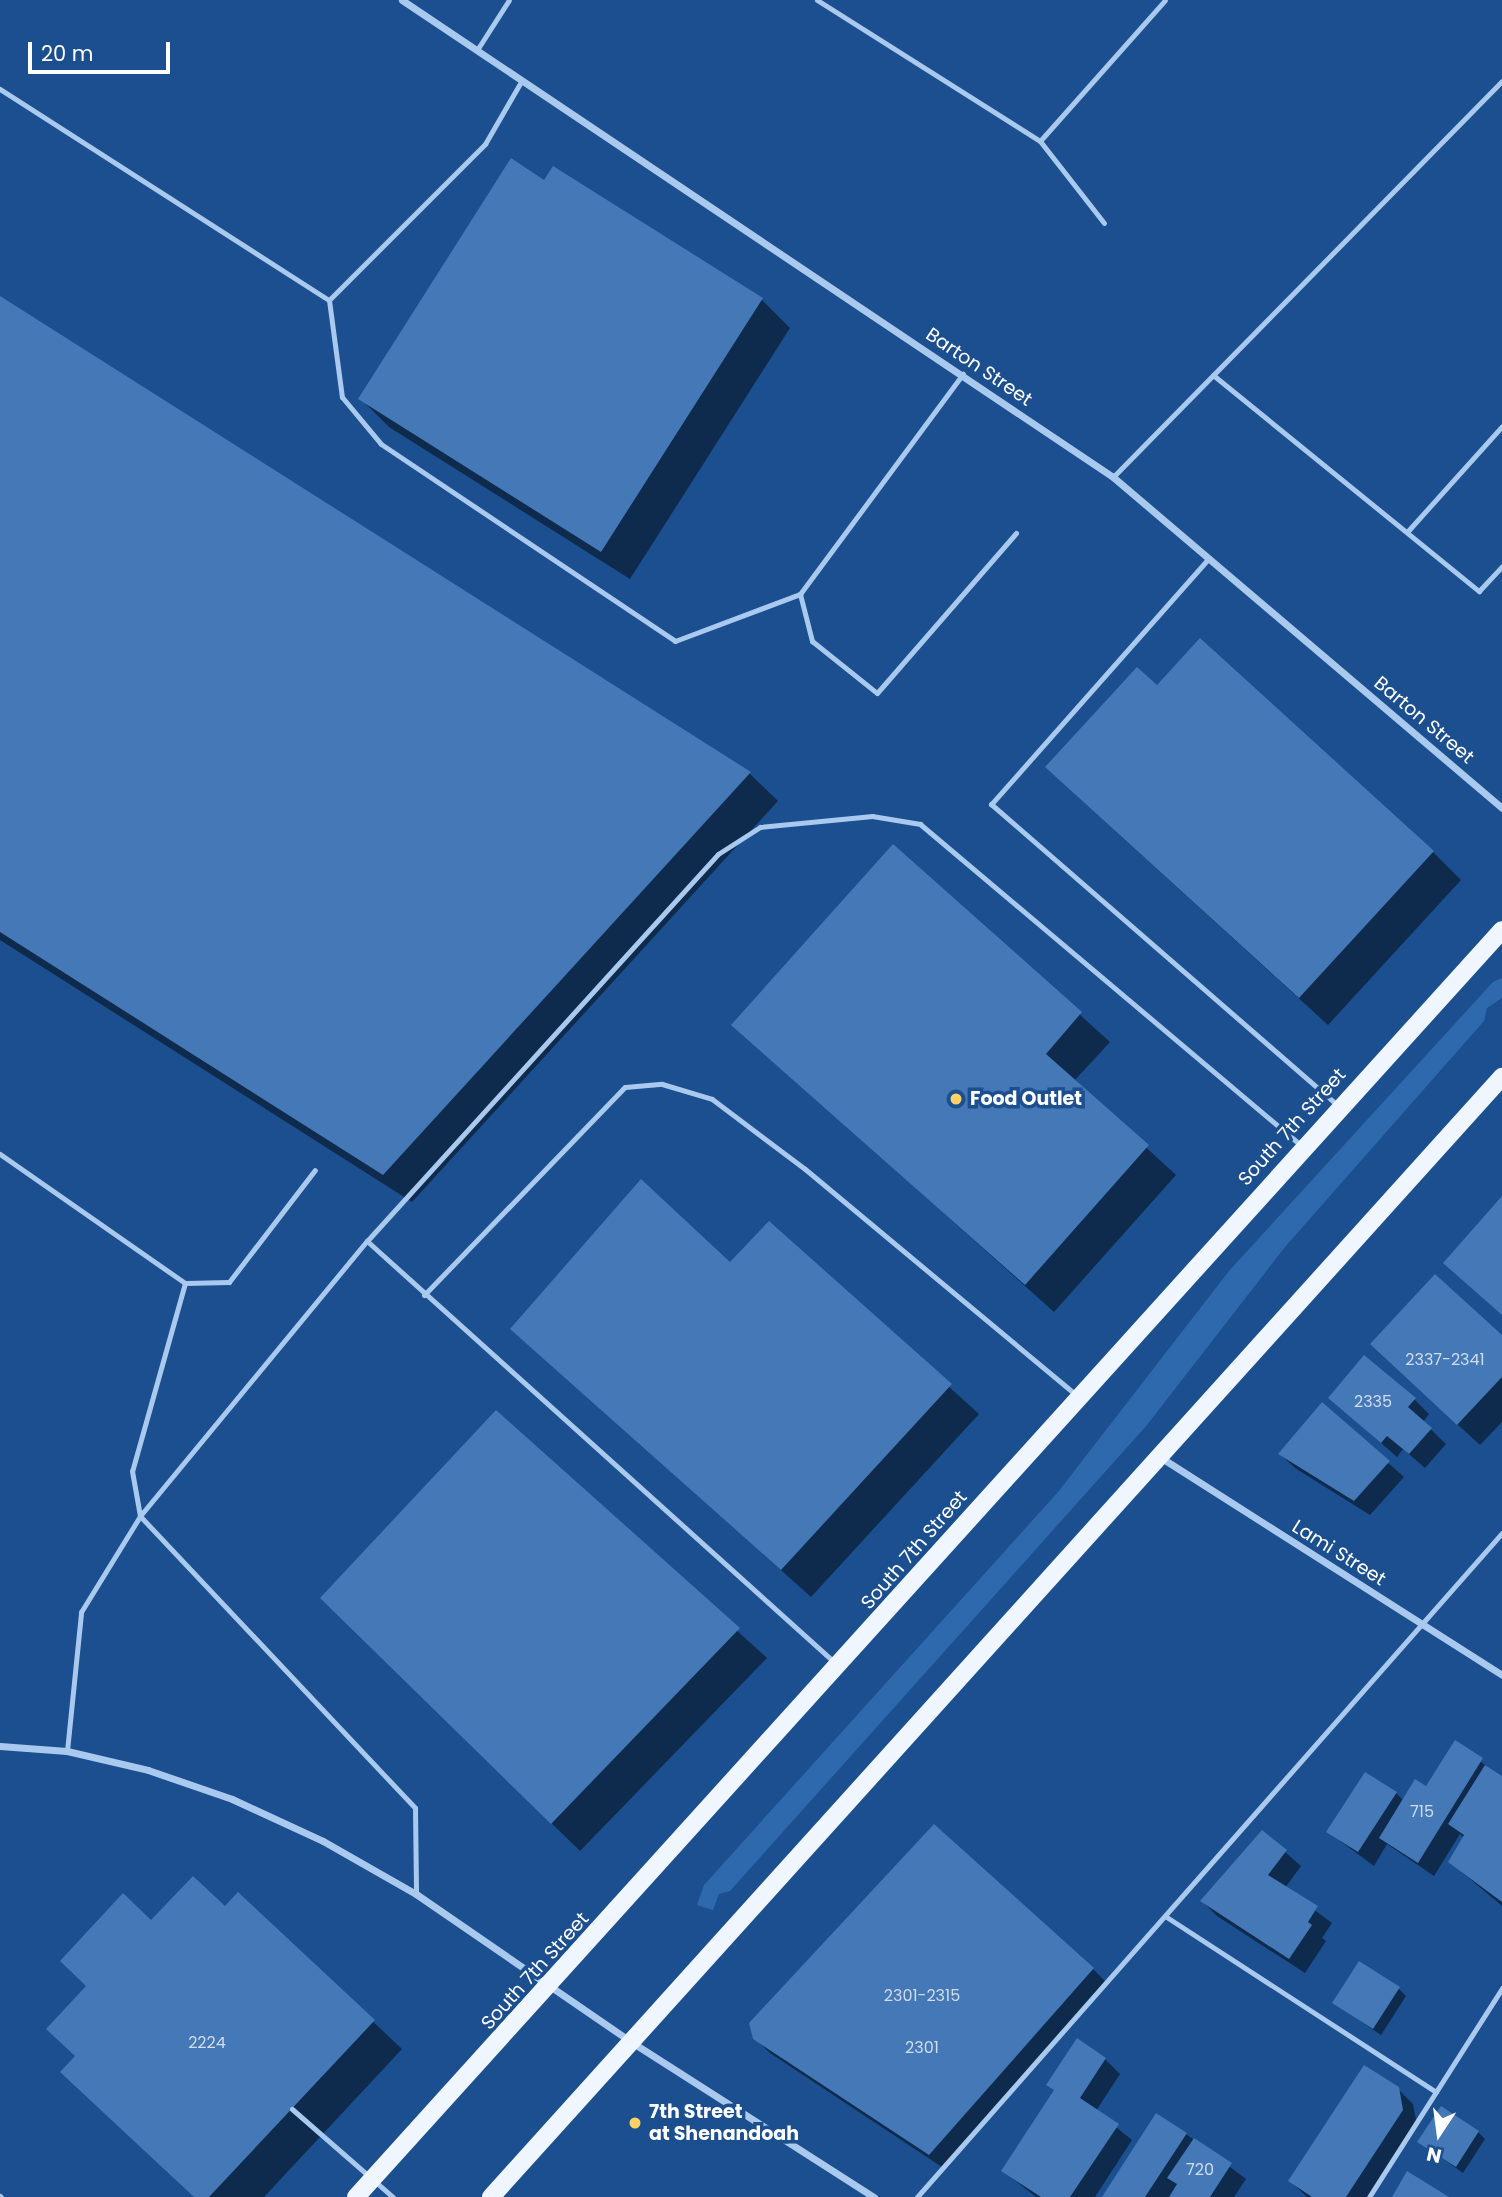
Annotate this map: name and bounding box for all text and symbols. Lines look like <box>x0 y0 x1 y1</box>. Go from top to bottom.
scale bar <box>32 28 173 72</box>
text: 20 m <box>41 39 94 68</box>
street label: Barton Street <box>921 323 1037 411</box>
street label: Barton Street <box>1369 672 1479 768</box>
street label: South 7th Street <box>1233 1064 1351 1190</box>
place label: Food Outlet <box>970 1088 1082 1110</box>
marker: Food Outlet <box>948 1091 964 1107</box>
house number: 2337-2341 <box>1405 1350 1485 1370</box>
house number: 2335 <box>1354 1392 1392 1412</box>
street label: South 7th Street <box>856 1486 972 1614</box>
street label: Lami Street <box>1288 1515 1390 1591</box>
house number: 715 <box>1410 1802 1434 1822</box>
street label: South 7th Street <box>476 1908 594 2034</box>
house number: 2301-2315 <box>884 1986 960 2006</box>
house number: 2224 <box>188 2033 226 2053</box>
house number: 2301 <box>905 2038 939 2058</box>
north arrow <box>1404 2099 1474 2169</box>
place label: 7th Street at Shenandoah <box>649 2101 799 2145</box>
marker: 7th Street at Shenandoah <box>627 2115 643 2131</box>
text: N <box>1424 2140 1444 2170</box>
house number: 720 <box>1186 2160 1214 2180</box>

